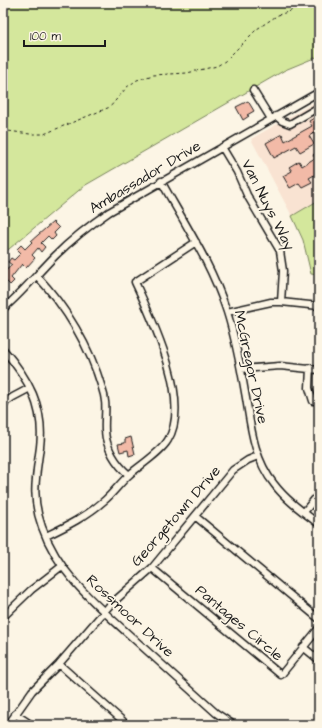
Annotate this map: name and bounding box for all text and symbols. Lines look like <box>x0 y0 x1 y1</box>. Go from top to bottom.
scale bar <box>24 22 105 48</box>
text: 100 m <box>30 28 61 45</box>
street label: Ambassador Drive <box>85 135 205 219</box>
street label: Van Nuys Way <box>235 156 300 254</box>
street label: McGregor Drive <box>228 308 273 426</box>
street label: Georgetown Drive <box>126 461 226 572</box>
street label: Rossmoor Drive <box>81 570 179 662</box>
street label: Pantages Circle <box>190 580 287 667</box>

